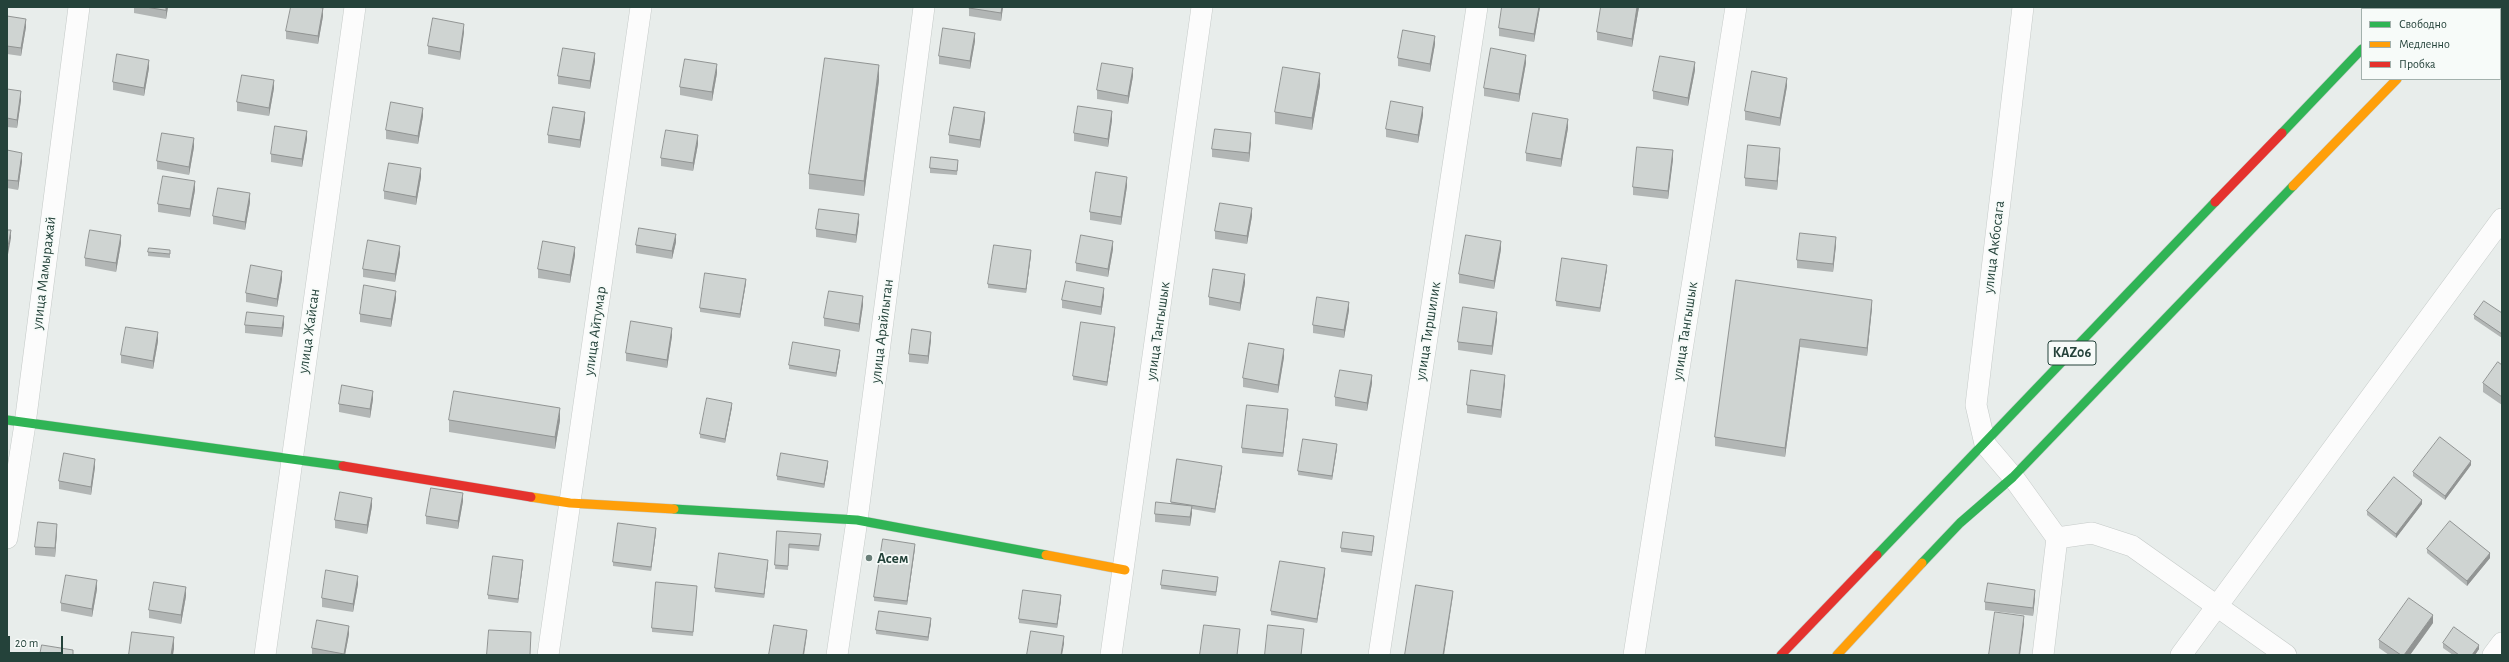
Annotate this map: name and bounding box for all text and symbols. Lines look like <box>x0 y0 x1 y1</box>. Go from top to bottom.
legend <box>2361 8 2501 80</box>
text: Свободно <box>2399 18 2447 30</box>
text: Медленно <box>2399 38 2450 50</box>
text: Пробка <box>2399 58 2436 70</box>
street label: улица Акбосага <box>1979 200 2009 294</box>
street label: улица Мамыражай <box>28 215 60 331</box>
street label: улица Арайлытан <box>867 278 897 384</box>
street label: улица Тангышык <box>1142 280 1174 382</box>
street label: улица Тиршилик <box>1411 280 1445 382</box>
street label: улица Тангышык <box>1668 280 1702 382</box>
street label: улица Айтумар <box>580 285 610 377</box>
street label: улица Жайсан <box>294 287 324 375</box>
road number: KАZ06 <box>2048 341 2096 365</box>
place label: Асем <box>877 549 908 567</box>
marker: Асем <box>864 553 874 563</box>
scale bar <box>10 628 65 654</box>
text: 20 m <box>15 637 38 649</box>

